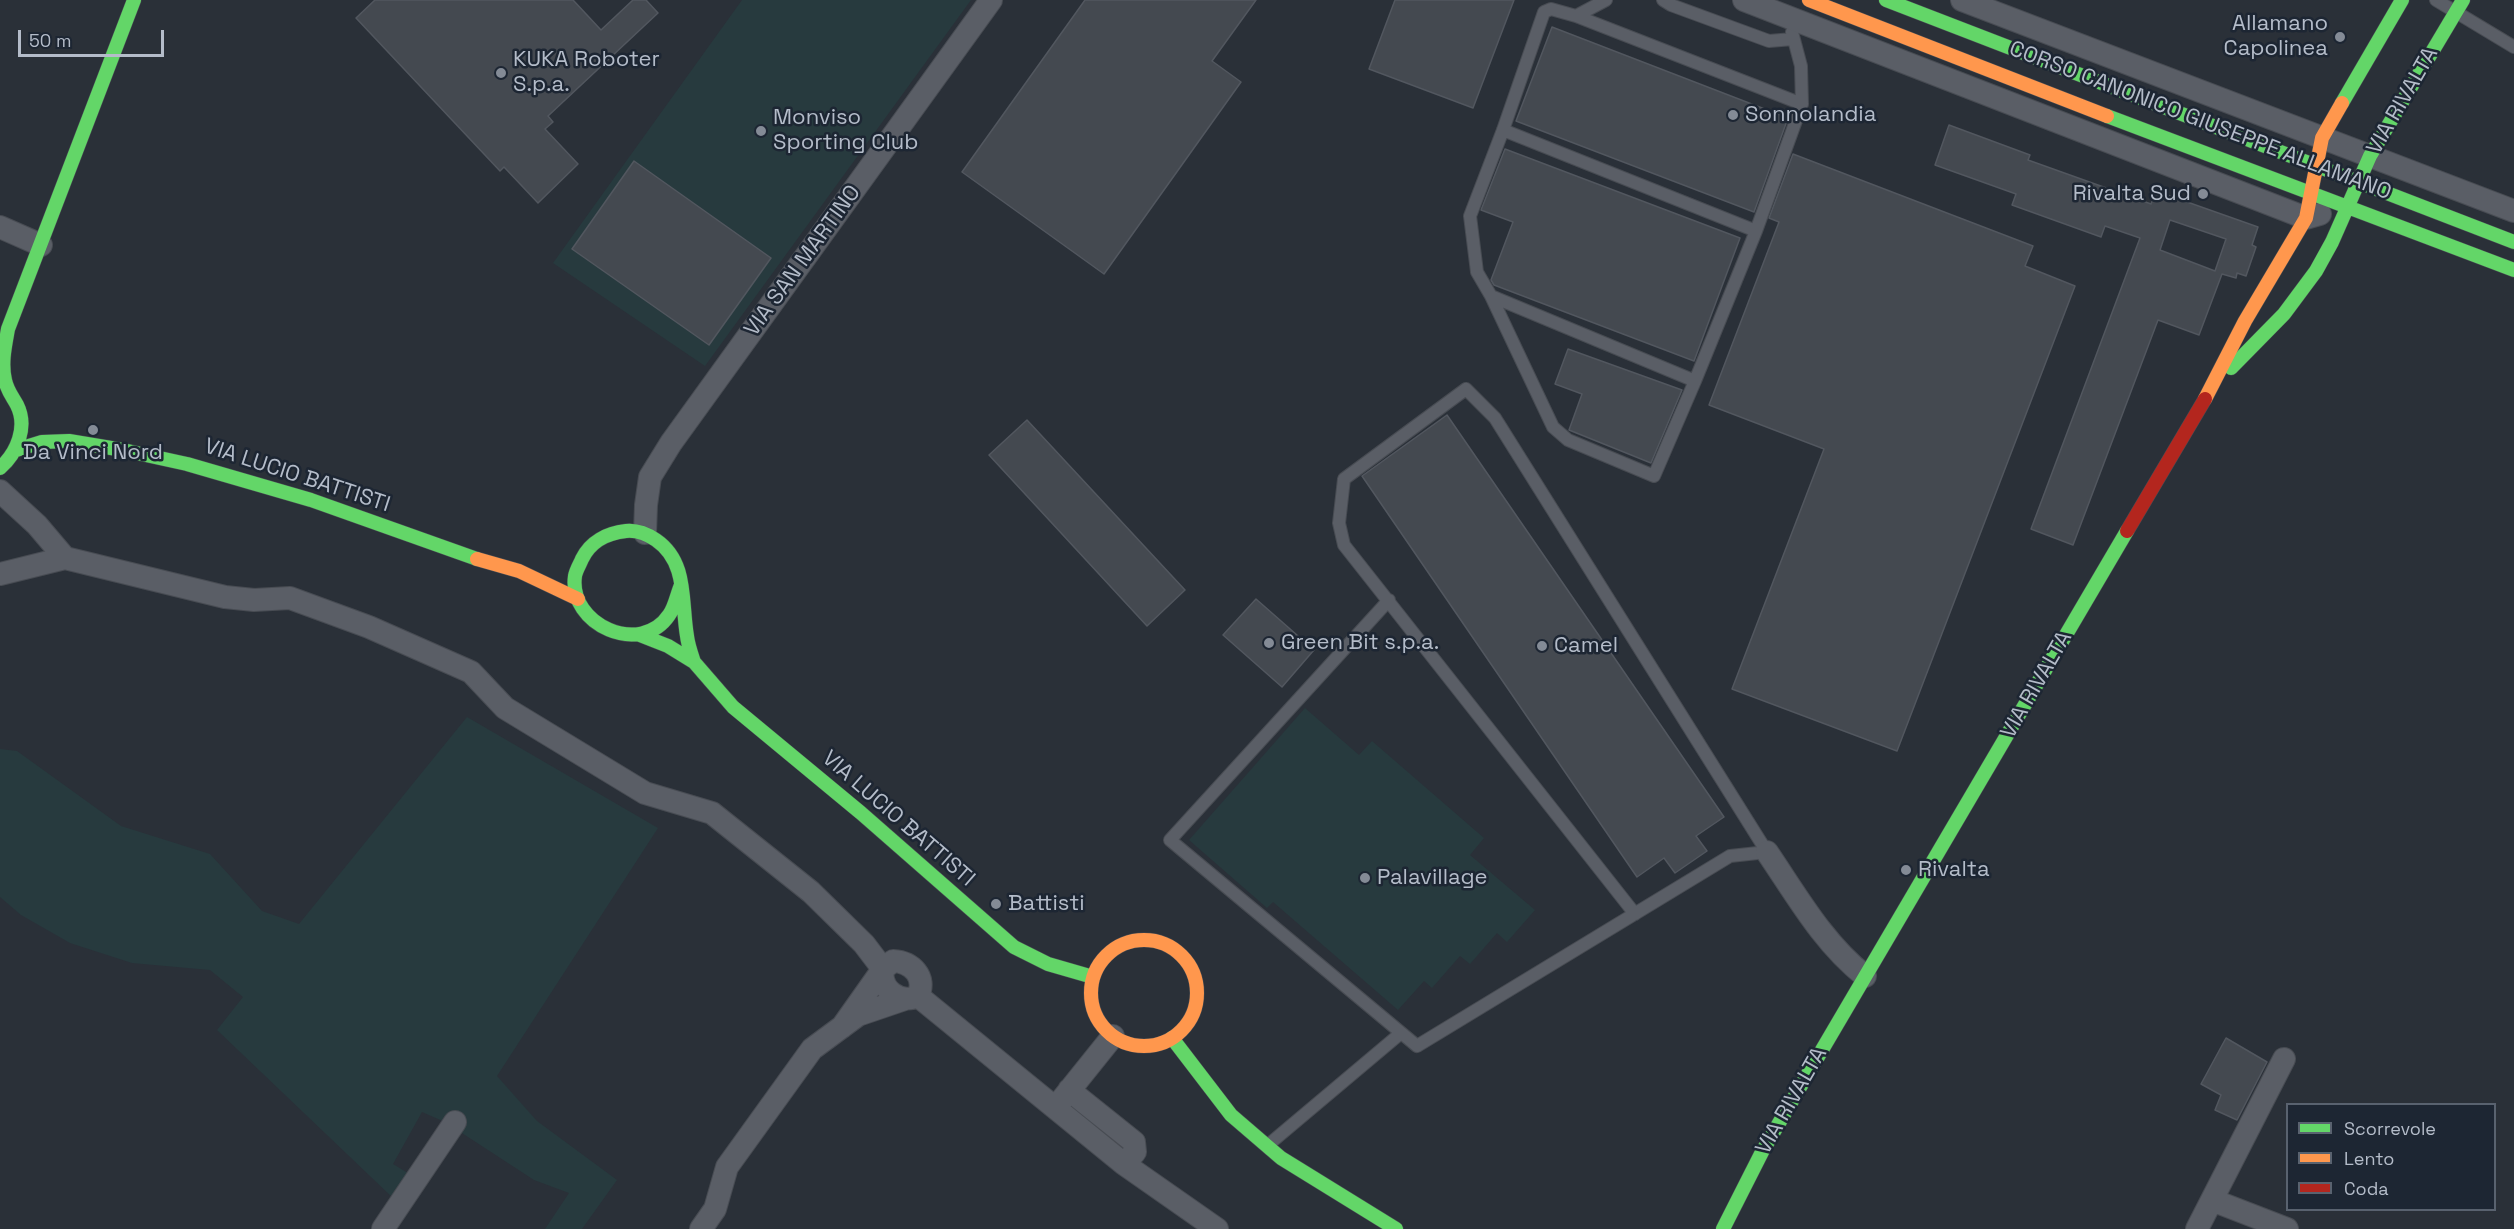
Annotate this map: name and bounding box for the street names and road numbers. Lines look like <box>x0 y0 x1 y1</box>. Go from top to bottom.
street label: CORSO CANONICO GIUSEPPE ALLAMANO <box>2005 36 2395 206</box>
street label: VIA RIVALTA <box>2362 43 2444 159</box>
street label: VIA SAN MARTINO <box>739 180 867 342</box>
street label: VIA LUCIO BATTISTI <box>201 434 393 518</box>
street label: VIA RIVALTA <box>1996 627 2078 743</box>
street label: VIA LUCIO BATTISTI <box>816 745 980 893</box>
street label: VIA RIVALTA <box>1751 1043 1833 1159</box>

